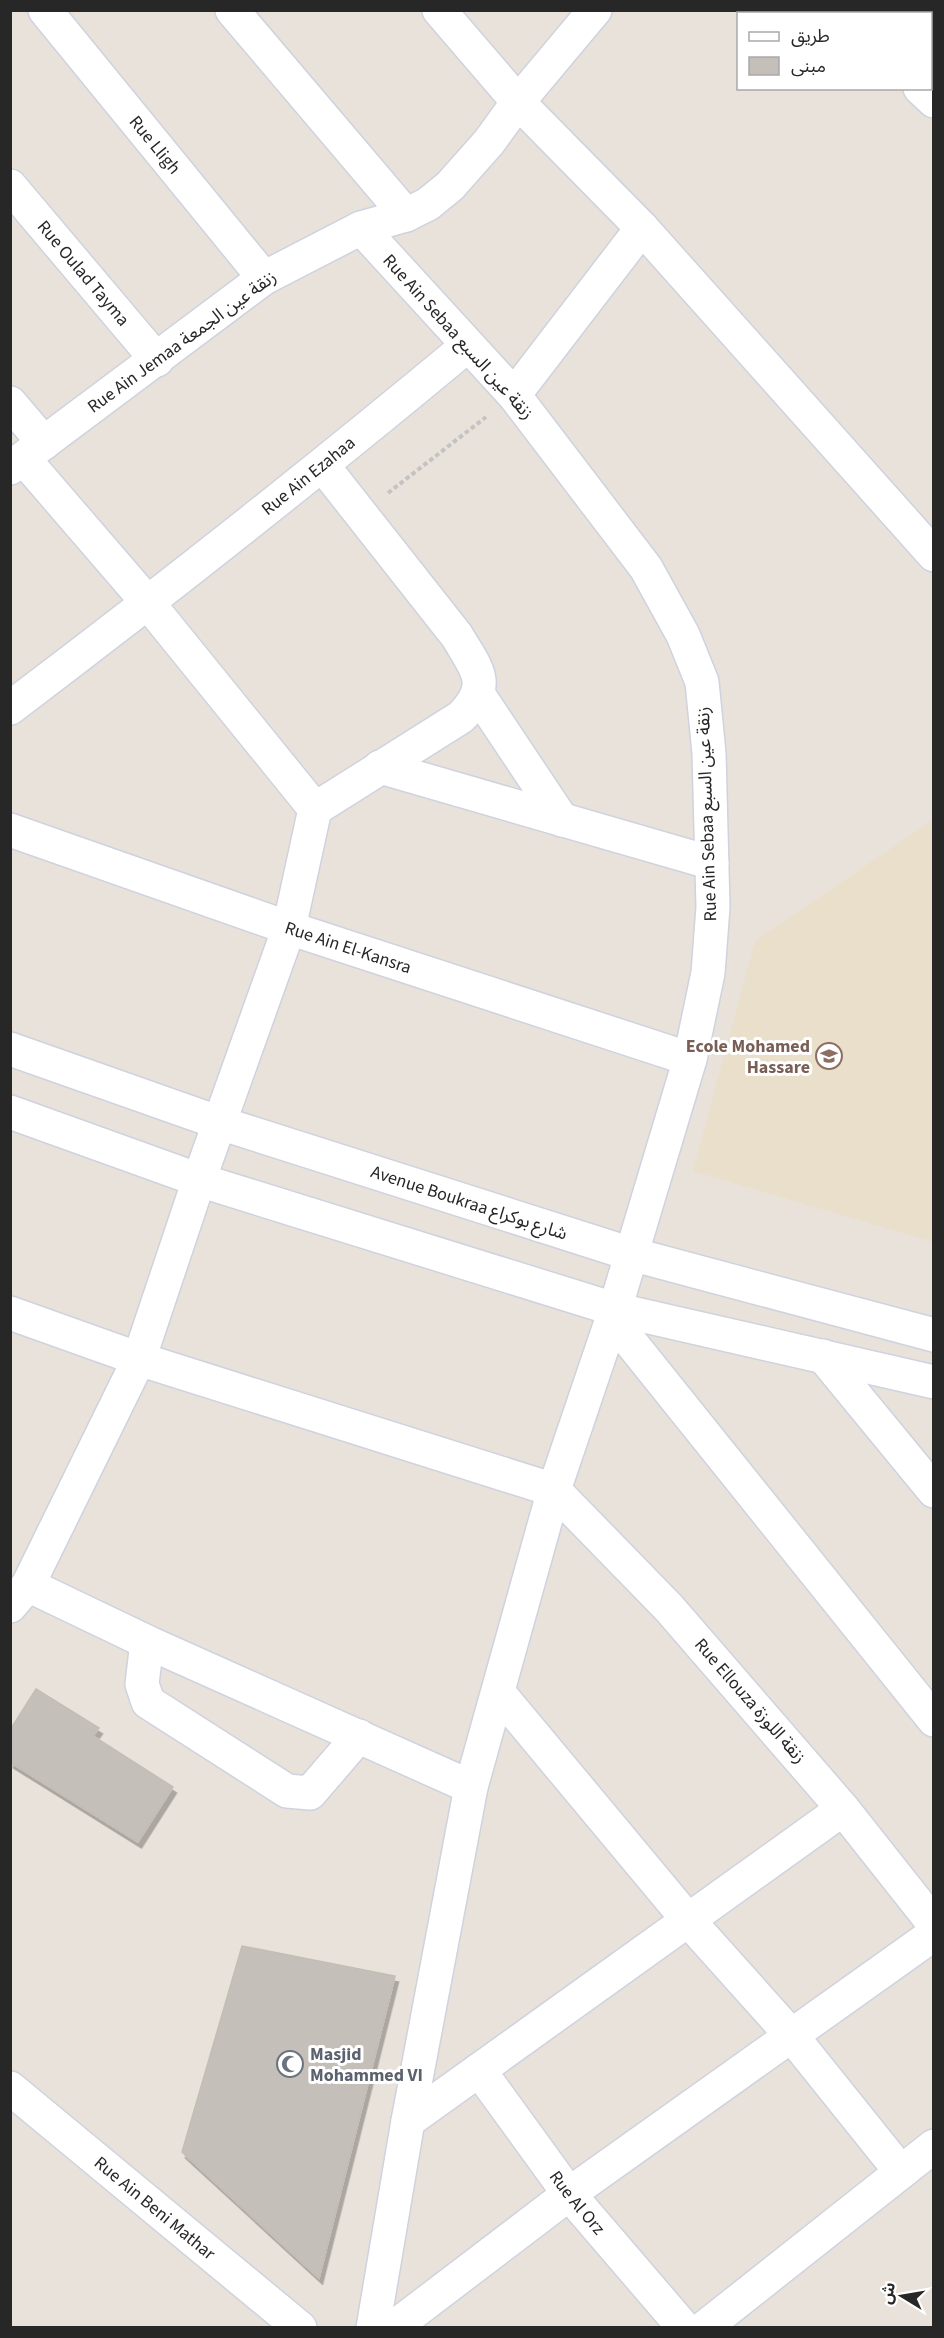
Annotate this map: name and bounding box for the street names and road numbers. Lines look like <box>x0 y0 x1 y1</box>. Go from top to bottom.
street label: Rue Lligh <box>124 110 187 179</box>
street label: Rue Oulad Tayma <box>32 215 136 331</box>
street label: Rue Ain Sebaa زنقة عين السبع <box>376 249 539 426</box>
street label: Rue Ain Jemaa زنقة عين الجمعة <box>82 265 282 419</box>
street label: Rue Ain Ezahaa <box>256 430 360 521</box>
street label: Rue Ain Sebaa زنقة عين السبع <box>691 706 724 922</box>
street label: Rue Ain El-Kansra <box>282 915 415 980</box>
street label: Avenue Boukraa شارع بوكراع <box>367 1159 570 1248</box>
street label: Rue Ellouza زنقة اللوزة <box>688 1633 812 1769</box>
street label: Rue Ain Beni Mathar <box>89 2150 221 2266</box>
street label: Rue Al Orz <box>543 2165 611 2240</box>

